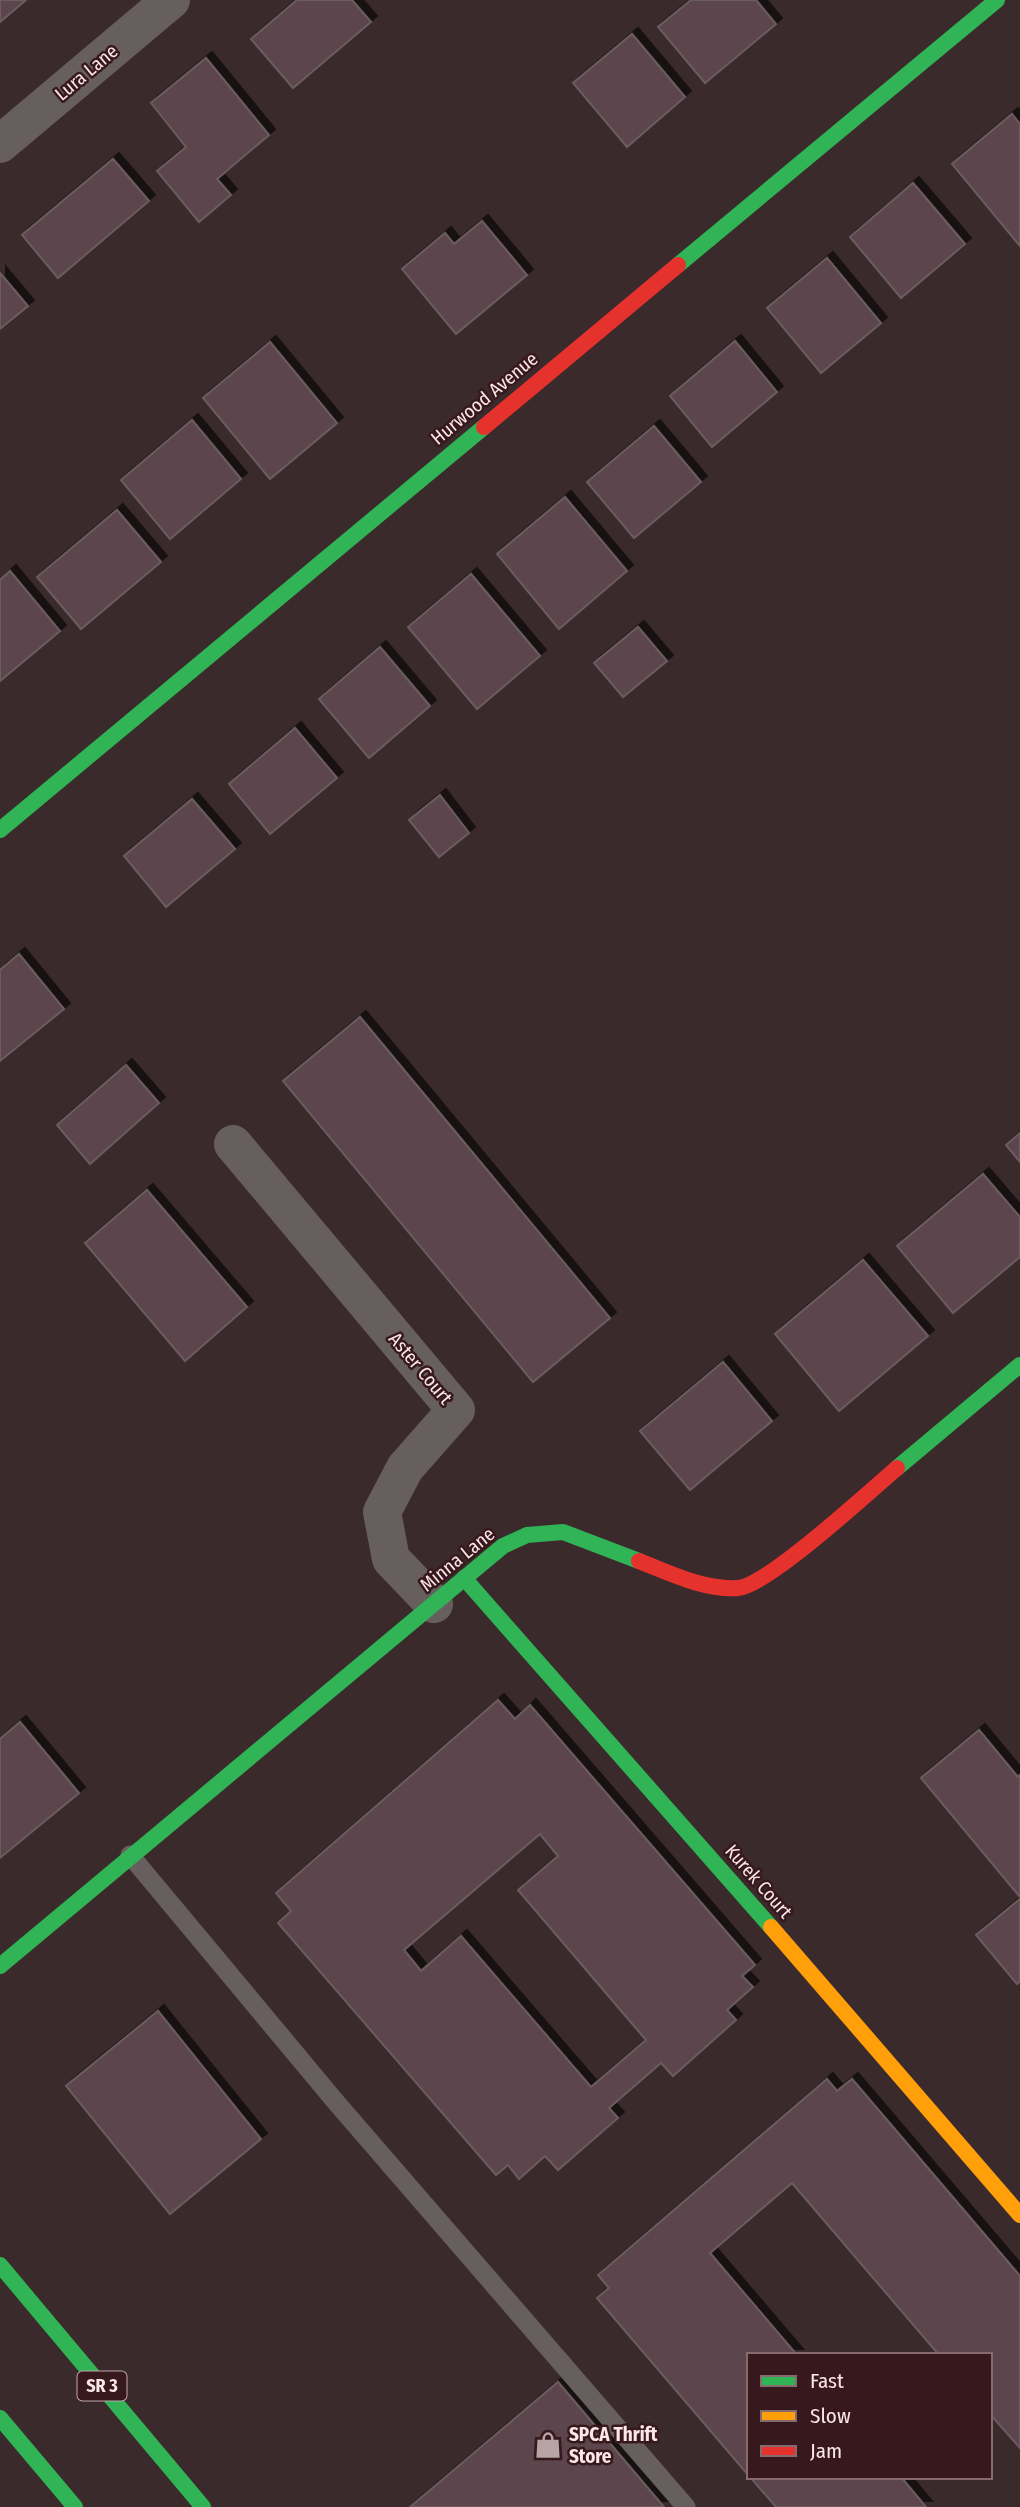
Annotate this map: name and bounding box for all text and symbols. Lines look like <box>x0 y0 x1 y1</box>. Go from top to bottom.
street label: Lura Lane <box>50 40 122 105</box>
street label: Hurwood Avenue <box>426 347 542 450</box>
street label: Aster Court <box>384 1328 458 1409</box>
street label: Minna Lane <box>415 1522 499 1596</box>
street label: Kurek Court <box>720 1840 798 1924</box>
legend <box>747 2353 992 2479</box>
text: Fast <box>810 2368 844 2394</box>
road number: SR 3 <box>78 2372 126 2400</box>
text: Slow <box>810 2403 851 2429</box>
place label: SPCA Thrift Store <box>569 2423 658 2468</box>
shop icon: SPCA Thrift Store <box>533 2430 563 2460</box>
text: Jam <box>810 2438 842 2464</box>

